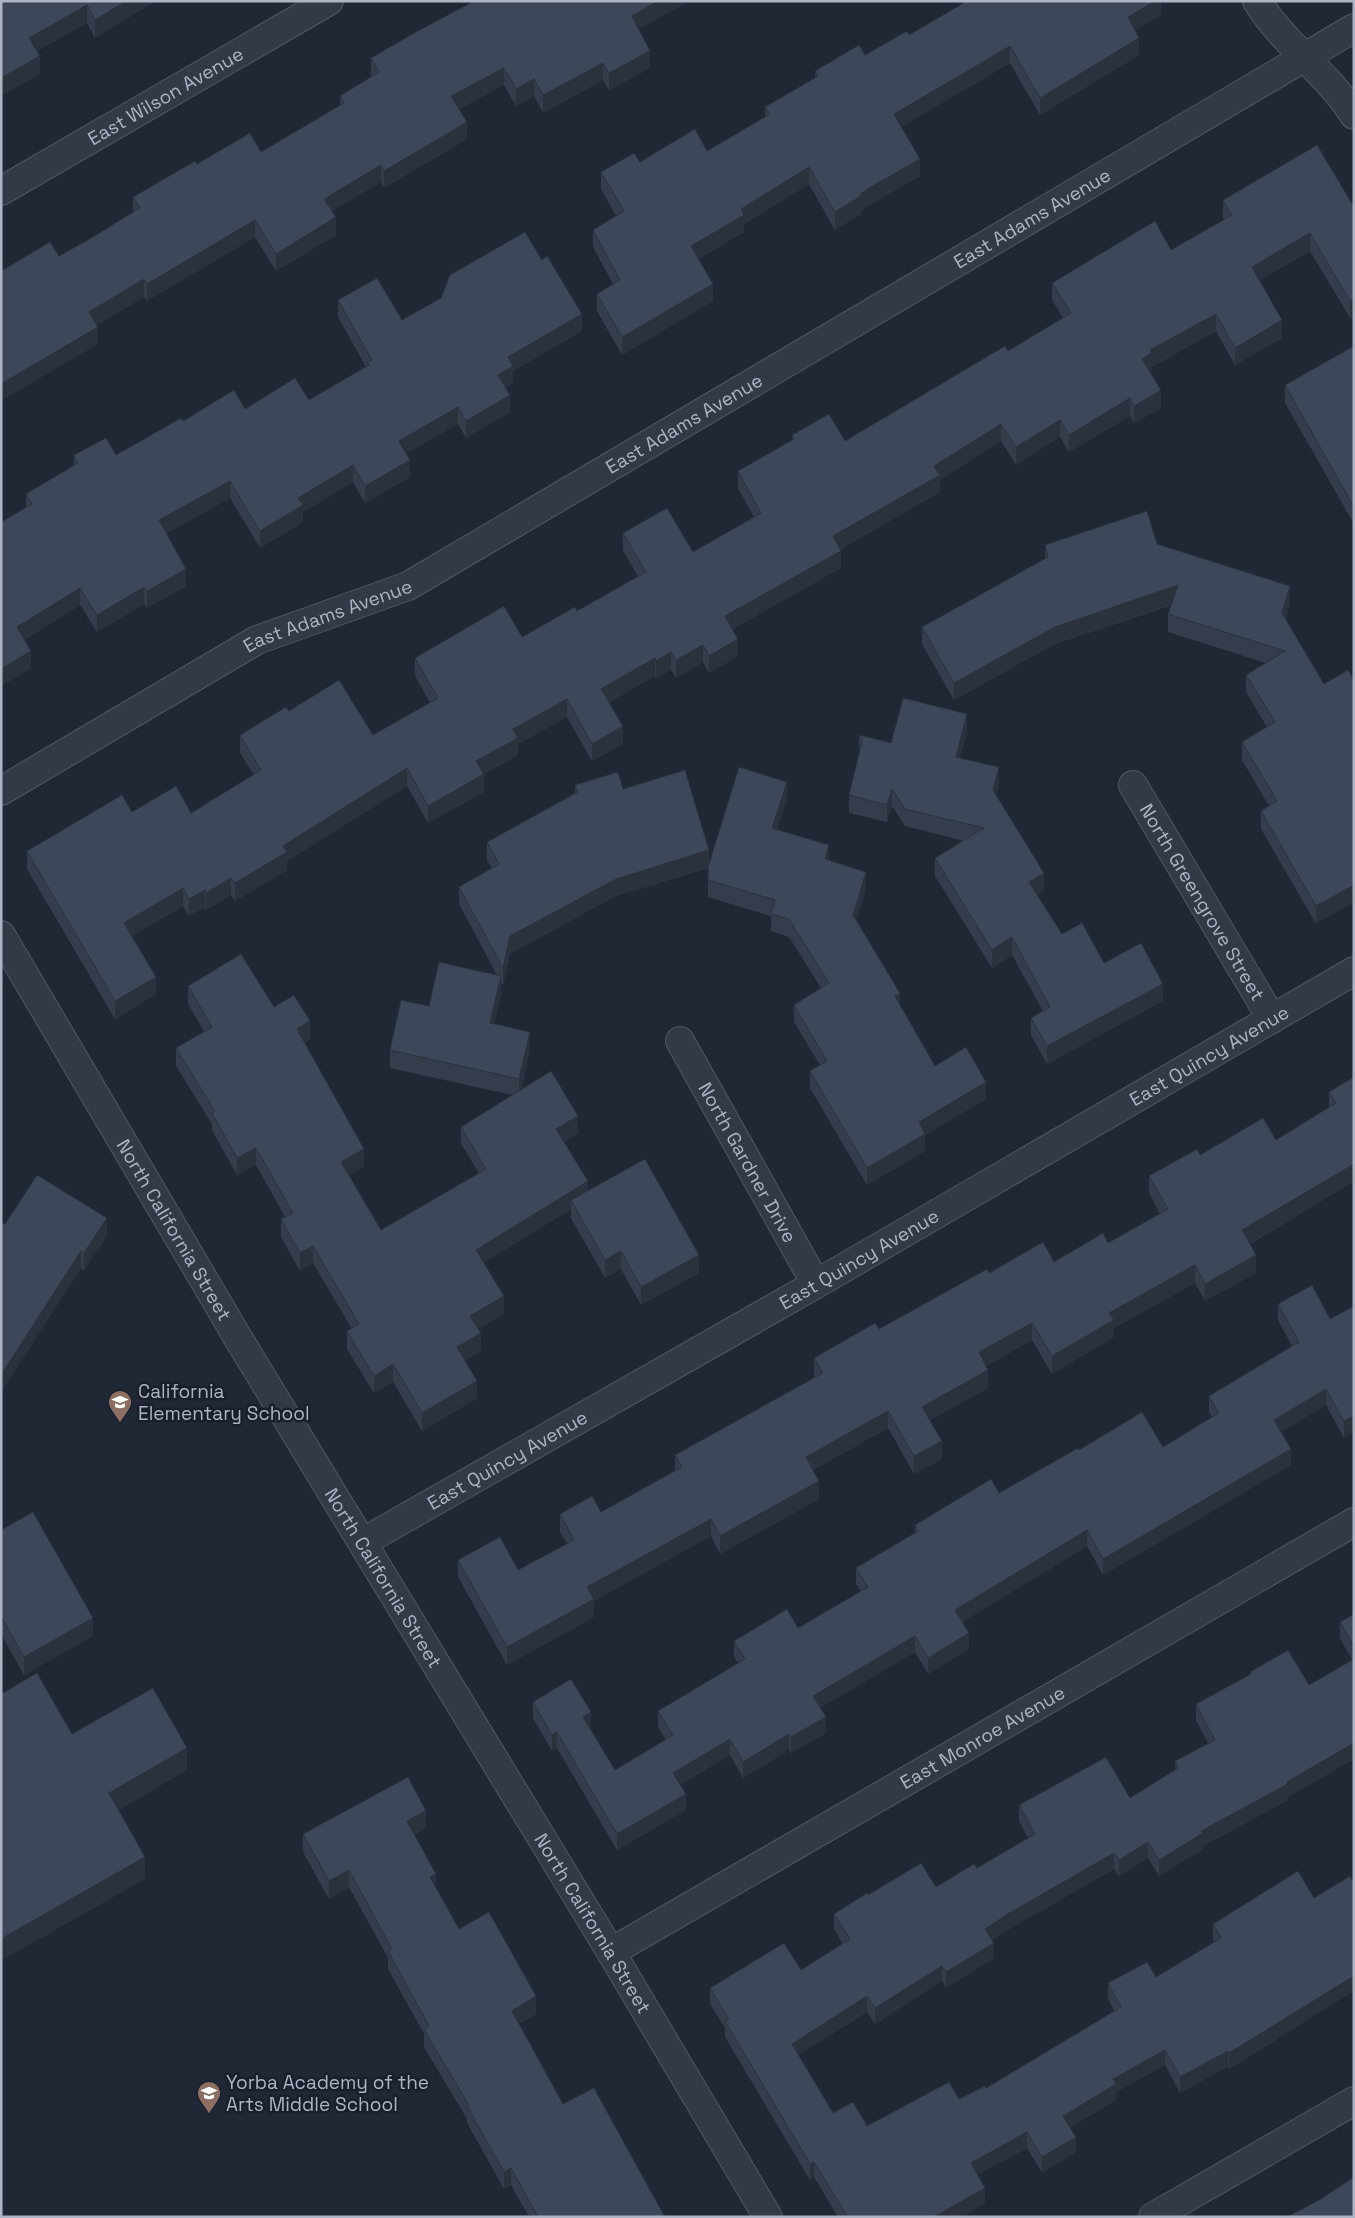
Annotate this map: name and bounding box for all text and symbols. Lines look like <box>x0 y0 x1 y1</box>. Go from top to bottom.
street label: East Wilson Avenue <box>83 41 248 151</box>
street label: East Adams Avenue <box>949 162 1115 274</box>
street label: East Adams Avenue <box>601 368 767 480</box>
street label: East Adams Avenue <box>239 574 416 658</box>
street label: North Greengrove Street <box>1134 799 1270 1005</box>
street label: East Quincy Avenue <box>1125 1000 1294 1112</box>
street label: North Gardner Drive <box>693 1078 802 1247</box>
street label: North California Street <box>111 1135 237 1325</box>
street label: East Quincy Avenue <box>775 1203 943 1315</box>
place label: California Elementary School <box>138 1379 310 1426</box>
school or university icon: California Elementary School <box>107 1389 133 1423</box>
street label: East Quincy Avenue <box>423 1405 592 1516</box>
street label: North California Street <box>319 1483 447 1673</box>
street label: East Monroe Avenue <box>896 1680 1070 1795</box>
street label: North California Street <box>529 1829 657 2018</box>
place label: Yorba Academy of the Arts Middle School <box>226 2070 429 2117</box>
school or university icon: Yorba Academy of the Arts Middle School <box>196 2080 222 2114</box>

